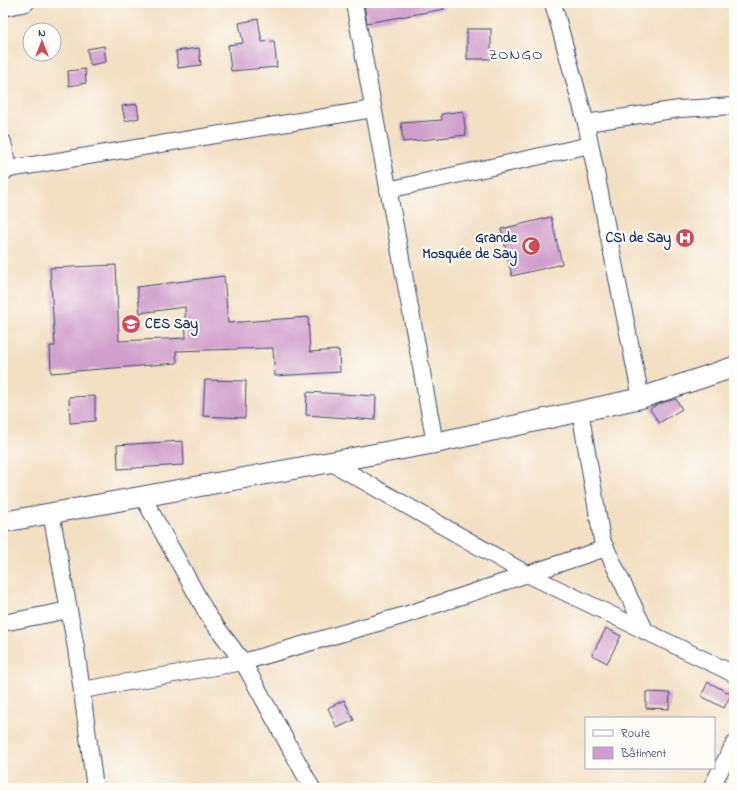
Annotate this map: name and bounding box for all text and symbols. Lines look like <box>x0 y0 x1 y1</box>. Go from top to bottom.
north arrow <box>22 22 62 62</box>
text: N <box>38 25 46 41</box>
district label: ZONGO <box>489 43 543 67</box>
hospital icon: CSI de Say <box>674 227 696 249</box>
place label: Grande Mosquée de Say <box>422 228 518 267</box>
place label: CSI de Say <box>606 228 671 251</box>
mosque icon: Grande Mosquée de Say <box>520 235 542 257</box>
school or university icon: CES Say <box>120 313 142 335</box>
place label: CES Say <box>145 314 198 337</box>
legend <box>585 717 715 769</box>
text: Route <box>621 725 651 743</box>
text: Bâtiment <box>620 745 666 763</box>

